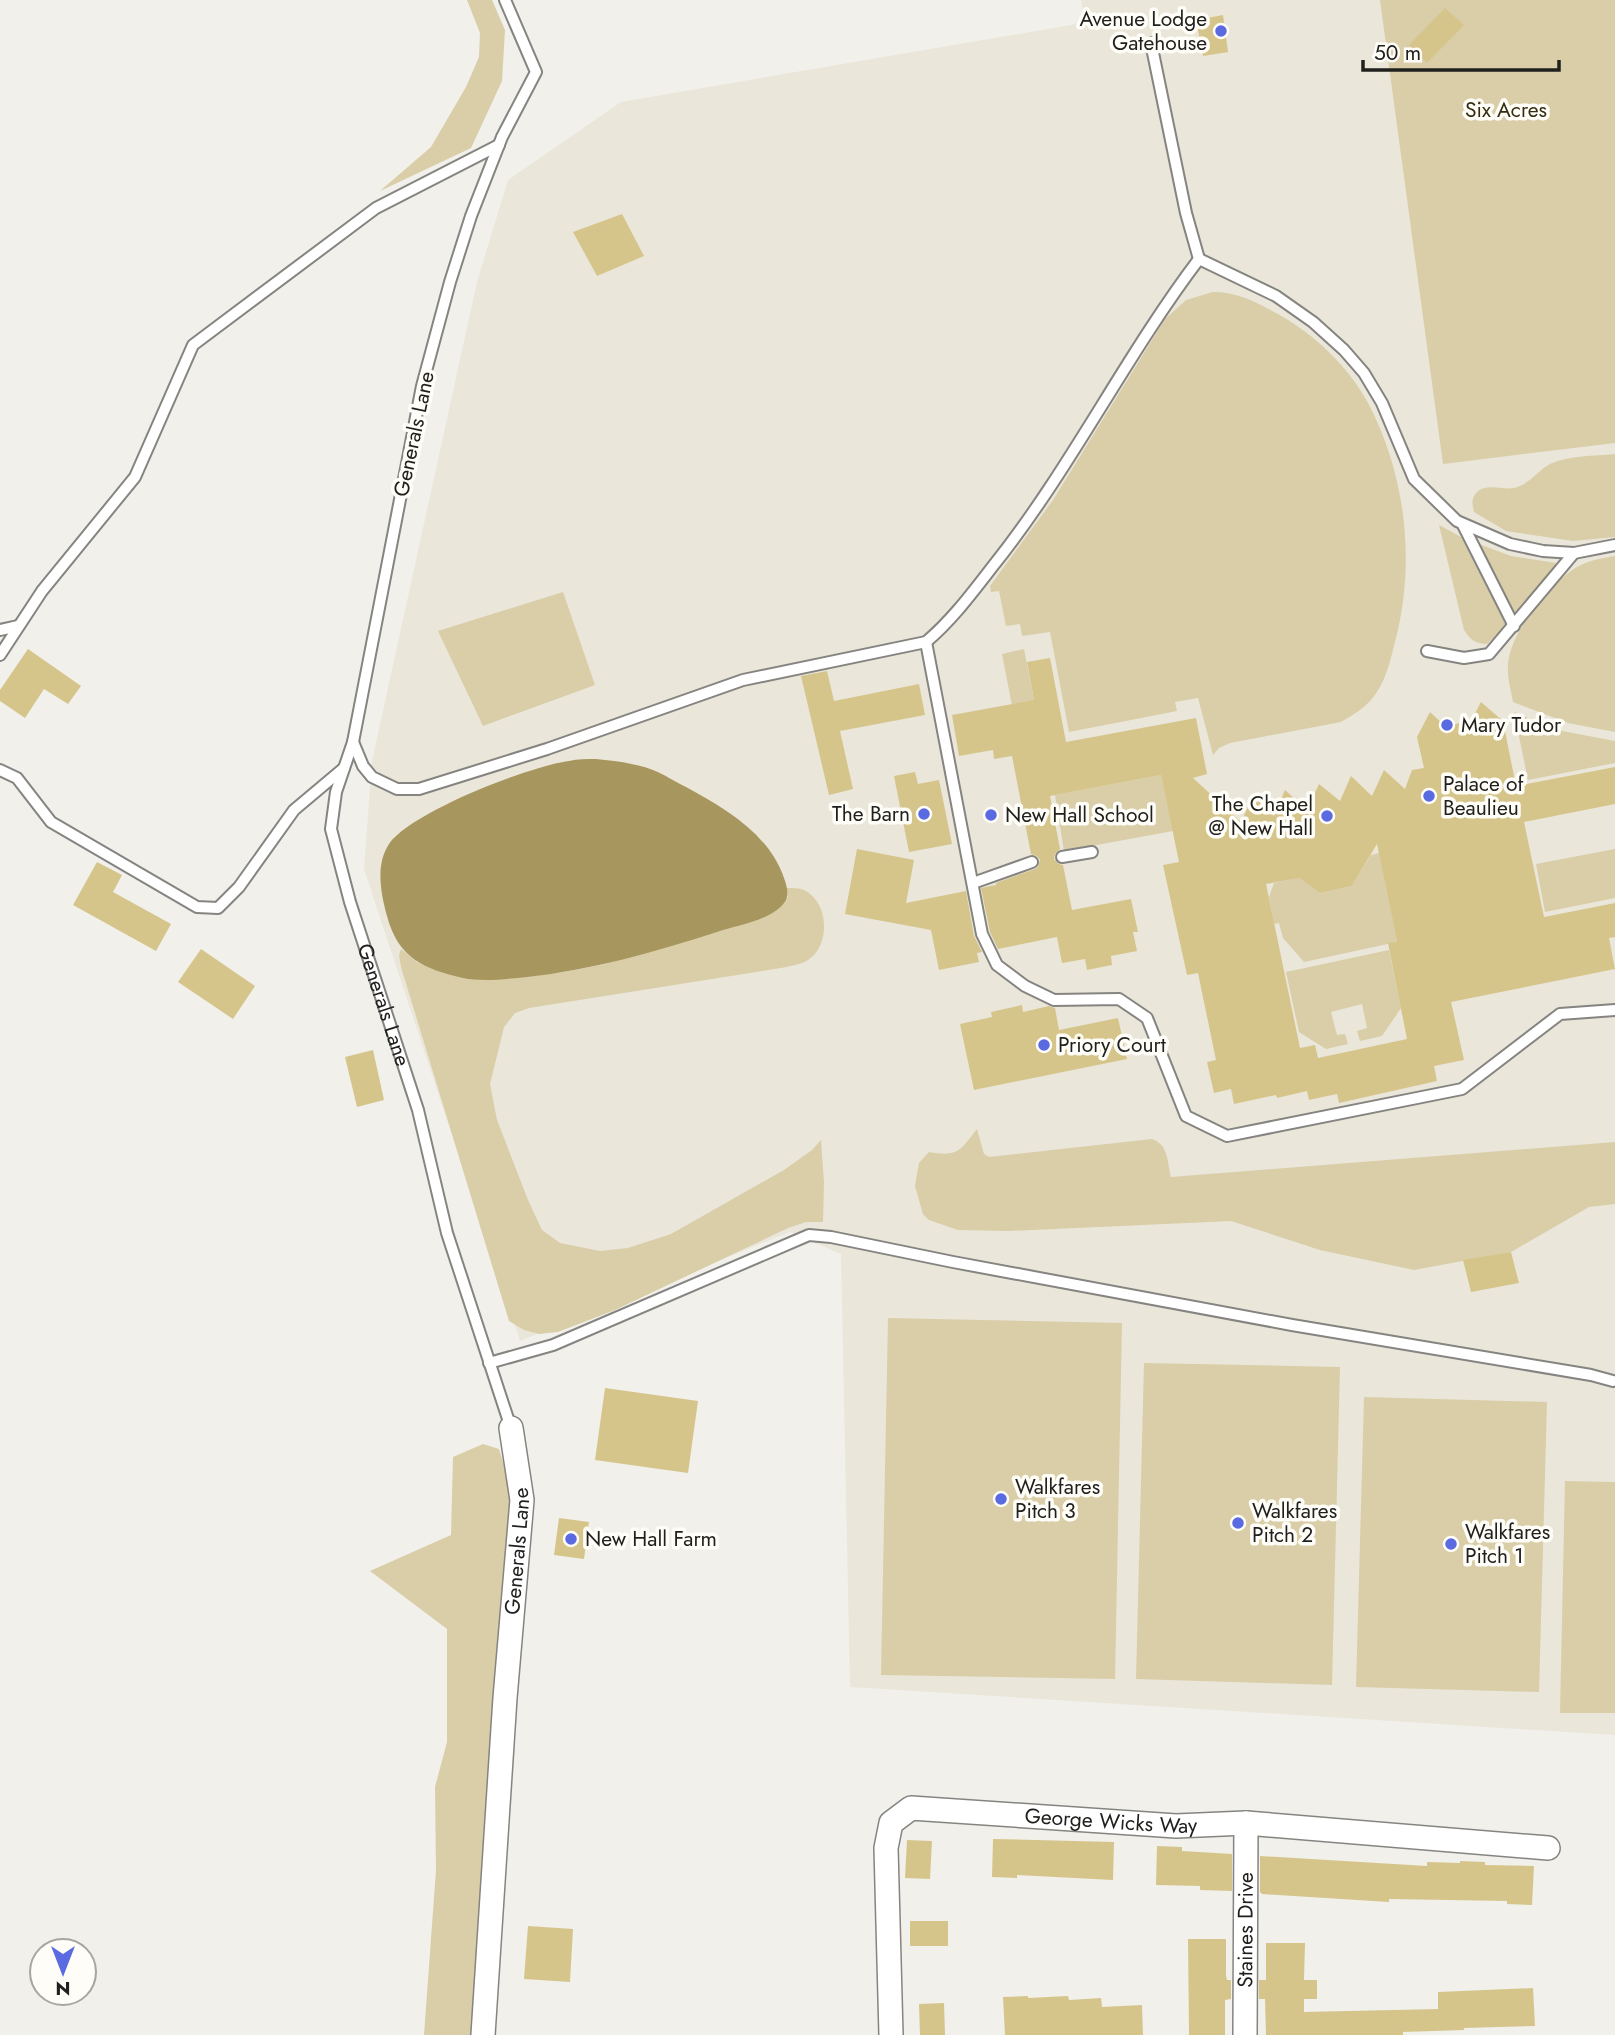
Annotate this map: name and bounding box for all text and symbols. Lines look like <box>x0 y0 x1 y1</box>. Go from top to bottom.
place label: Avenue Lodge Gatehouse <box>1080 4 1207 58</box>
marker: Avenue Lodge Gatehouse <box>1213 23 1229 39</box>
scale bar <box>1363 28 1559 72</box>
text: 50 m <box>1374 38 1421 68</box>
park label: Six Acres <box>1465 95 1547 125</box>
street label: Generals Lane <box>386 368 442 499</box>
place label: Mary Tudor <box>1461 710 1562 740</box>
marker: Mary Tudor <box>1439 717 1455 733</box>
place label: Palace of Beaulieu <box>1443 769 1525 823</box>
marker: Palace of Beaulieu <box>1421 788 1437 804</box>
place label: The Chapel @ New Hall <box>1208 789 1313 843</box>
place label: The Barn <box>832 799 910 829</box>
place label: New Hall School <box>1005 800 1154 830</box>
marker: The Barn <box>916 806 932 822</box>
marker: New Hall School <box>983 807 999 823</box>
marker: The Chapel @ New Hall <box>1319 808 1335 824</box>
street label: Generals Lane <box>350 940 418 1070</box>
place label: Priory Court <box>1058 1030 1166 1060</box>
marker: Priory Court <box>1036 1037 1052 1053</box>
place label: Walkfares Pitch 3 <box>1015 1472 1100 1526</box>
street label: Generals Lane <box>497 1485 537 1616</box>
marker: Walkfares Pitch 3 <box>993 1491 1009 1507</box>
place label: Walkfares Pitch 2 <box>1252 1496 1337 1550</box>
marker: Walkfares Pitch 2 <box>1230 1515 1246 1531</box>
place label: Walkfares Pitch 1 <box>1465 1517 1550 1571</box>
place label: New Hall Farm <box>585 1524 717 1554</box>
marker: New Hall Farm <box>563 1531 579 1547</box>
marker: Walkfares Pitch 1 <box>1443 1536 1459 1552</box>
street label: George Wicks Way <box>1024 1801 1199 1841</box>
street label: Staines Drive <box>1230 1872 1261 1988</box>
north arrow <box>28 1937 98 2007</box>
text: N <box>55 1975 71 2002</box>

